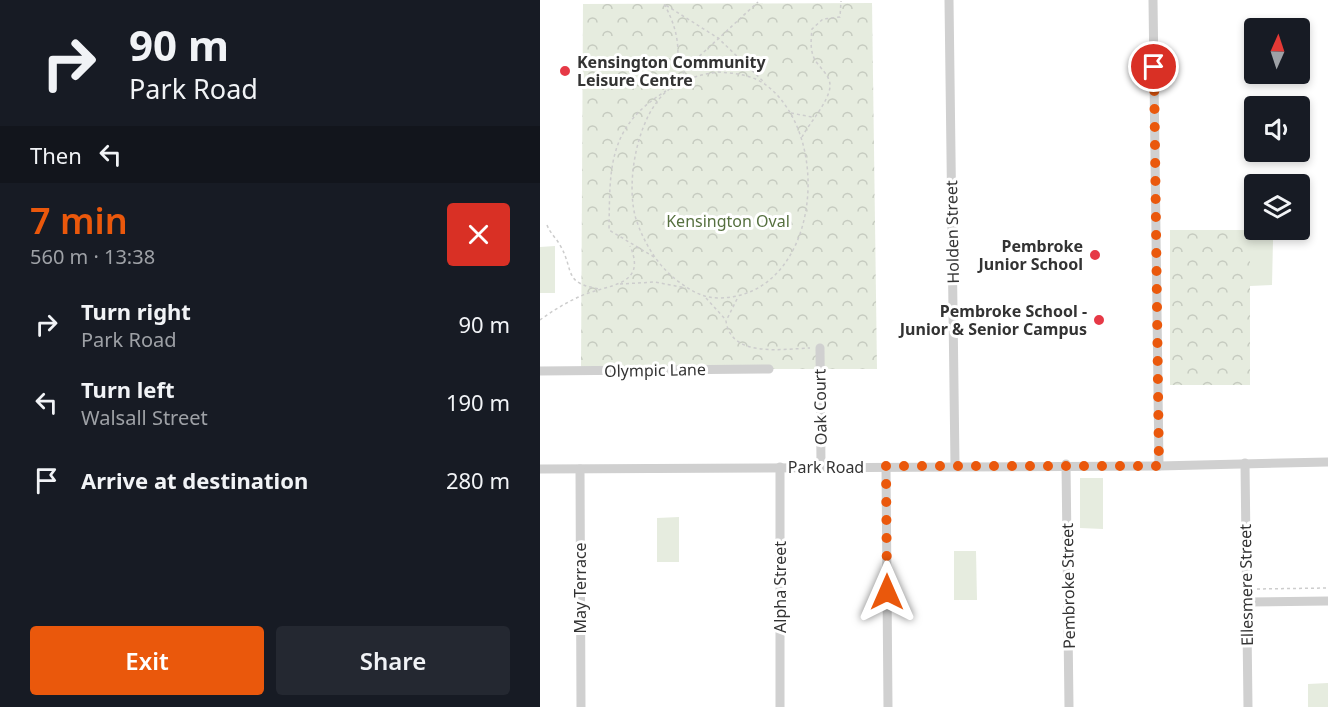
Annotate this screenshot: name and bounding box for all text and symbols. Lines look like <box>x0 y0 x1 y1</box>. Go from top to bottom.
text: 90 m <box>129 16 229 73</box>
north arrow <box>1244 18 1310 84</box>
map controls <box>1244 18 1310 240</box>
icon: right <box>30 24 108 102</box>
pin <box>1128 41 1179 92</box>
icon: arrive <box>1137 50 1170 83</box>
place label: Kensington Community Leisure Centre <box>577 51 766 91</box>
marker: Kensington Community Leisure Centre <box>558 64 572 78</box>
text: Park Road <box>129 70 258 107</box>
button: sound <box>1244 96 1310 162</box>
icon: left <box>94 138 127 171</box>
text: Then <box>30 140 82 170</box>
button: layers <box>1244 174 1310 240</box>
street label: Holden Street <box>940 180 964 284</box>
text: 7 min <box>30 196 128 245</box>
button: close <box>447 203 510 266</box>
park label: Kensington Oval <box>666 210 790 232</box>
place label: Pembroke Junior School <box>977 235 1083 275</box>
text: 560 m · 13:38 <box>30 243 155 270</box>
marker: Pembroke Junior School <box>1088 248 1102 262</box>
text: Turn right <box>81 296 191 326</box>
place label: Pembroke School - Junior & Senior Campus <box>898 300 1087 340</box>
icon: right <box>30 308 63 341</box>
text: 90 m <box>459 309 510 339</box>
marker: Pembroke School - Junior & Senior Campus <box>1092 313 1106 327</box>
text: Park Road <box>81 326 177 353</box>
street label: Olympic Lane <box>604 358 706 382</box>
street label: Oak Court <box>808 368 832 445</box>
text: Turn left <box>81 374 175 404</box>
icon: left <box>30 386 63 419</box>
text: 190 m <box>446 387 510 417</box>
text: Walsall Street <box>81 404 208 431</box>
street label: Park Road <box>788 456 864 478</box>
icon: arrive <box>30 464 63 497</box>
text: Arrive at destination <box>81 465 308 495</box>
text: 280 m <box>446 465 510 495</box>
street label: Pembroke Street <box>1056 523 1080 649</box>
street label: Ellesmere Street <box>1234 524 1258 646</box>
street label: Alpha Street <box>769 541 791 633</box>
street label: May Terrace <box>569 542 591 634</box>
position arrow <box>855 560 919 624</box>
button: Exit <box>30 626 264 695</box>
button: Share <box>276 626 510 695</box>

